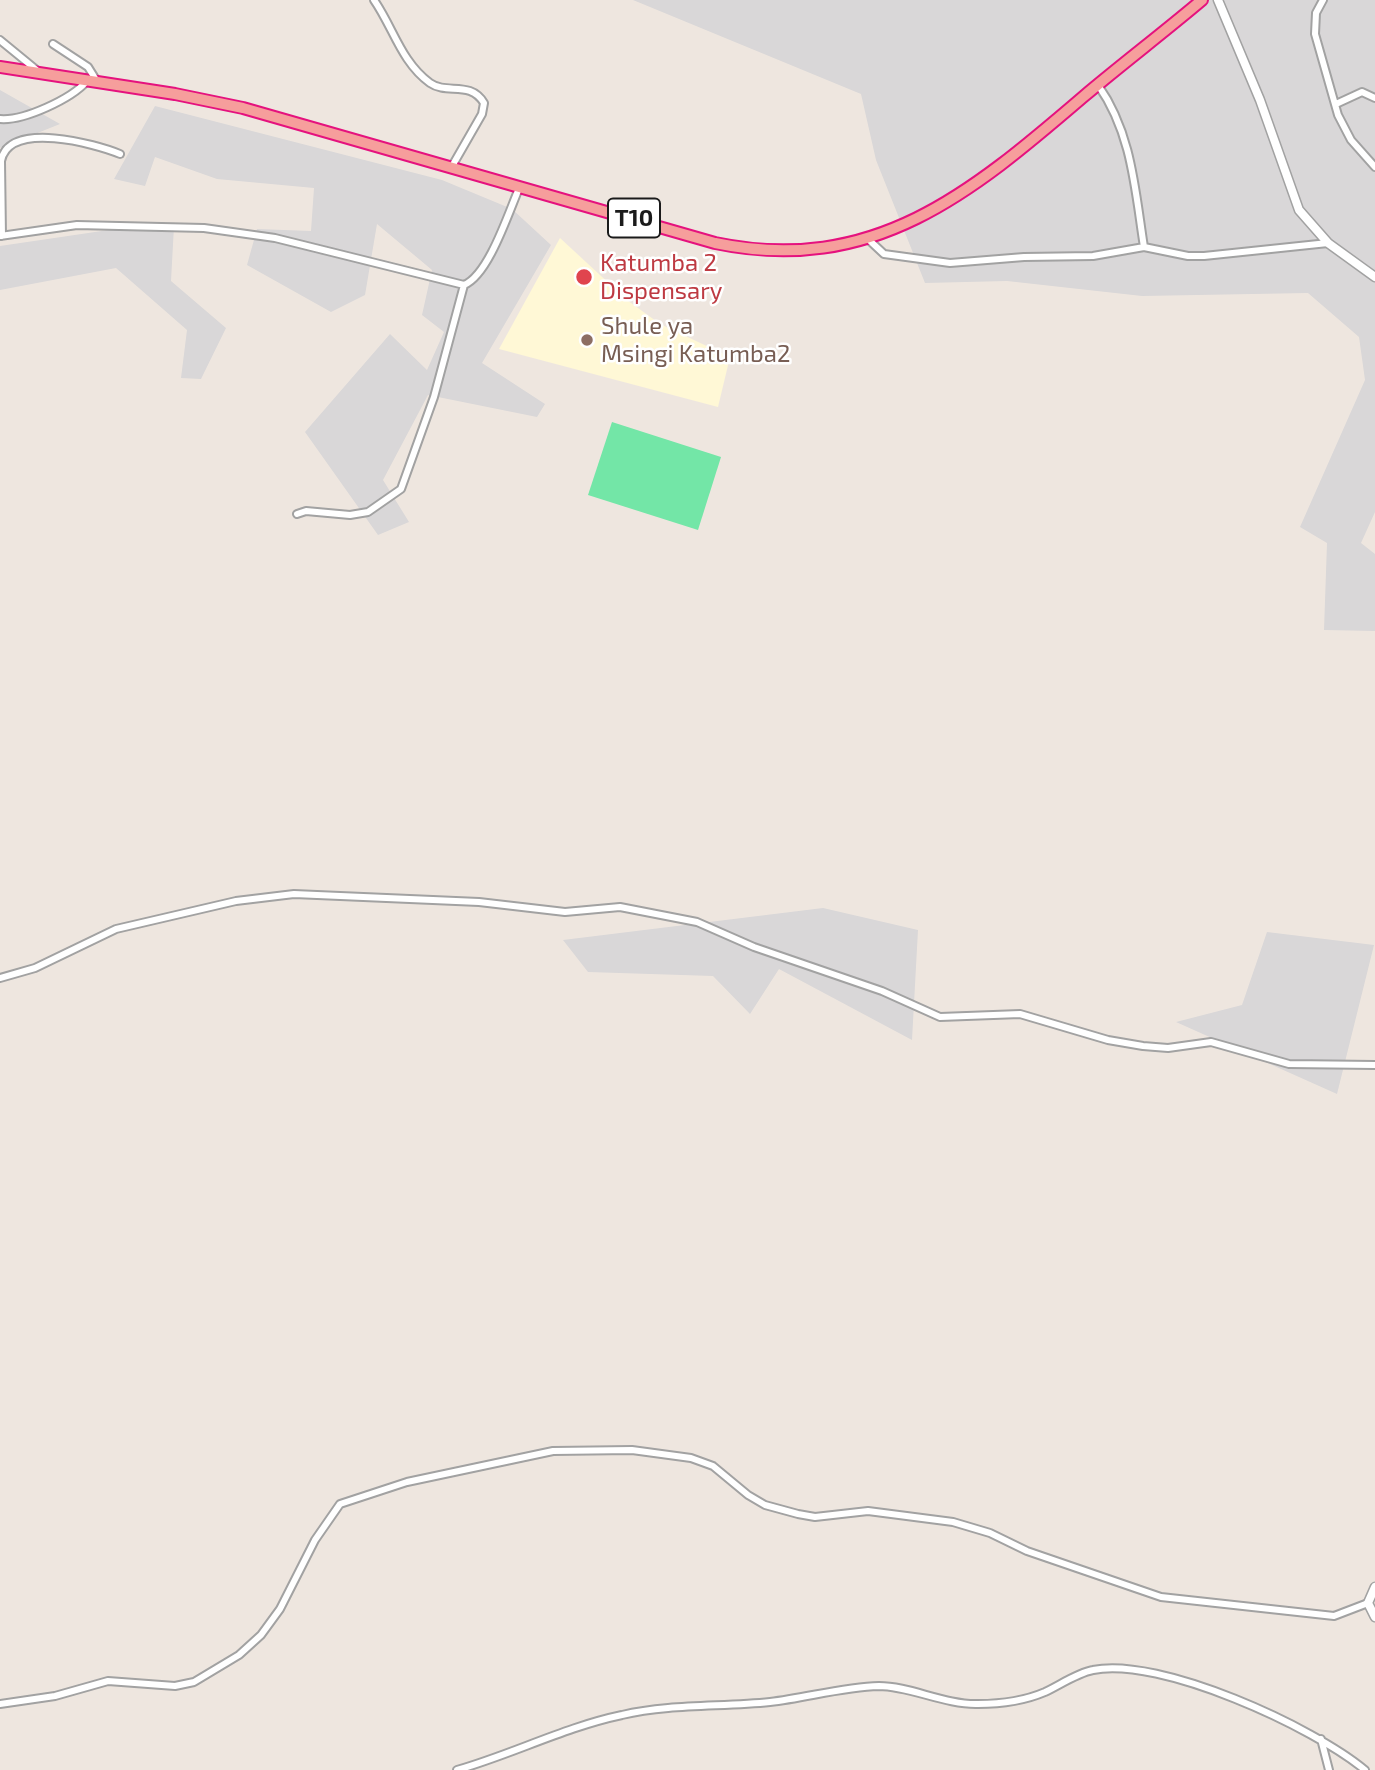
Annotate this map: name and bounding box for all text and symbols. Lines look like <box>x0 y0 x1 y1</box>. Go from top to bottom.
road number: T10 <box>608 198 660 238</box>
place label: Katumba 2 Dispensary <box>600 249 723 305</box>
marker: Katumba 2 Dispensary <box>574 267 594 287</box>
place label: Shule ya Msingi Katumba2 <box>601 312 790 368</box>
marker: Shule ya Msingi Katumba2 <box>579 332 595 348</box>

